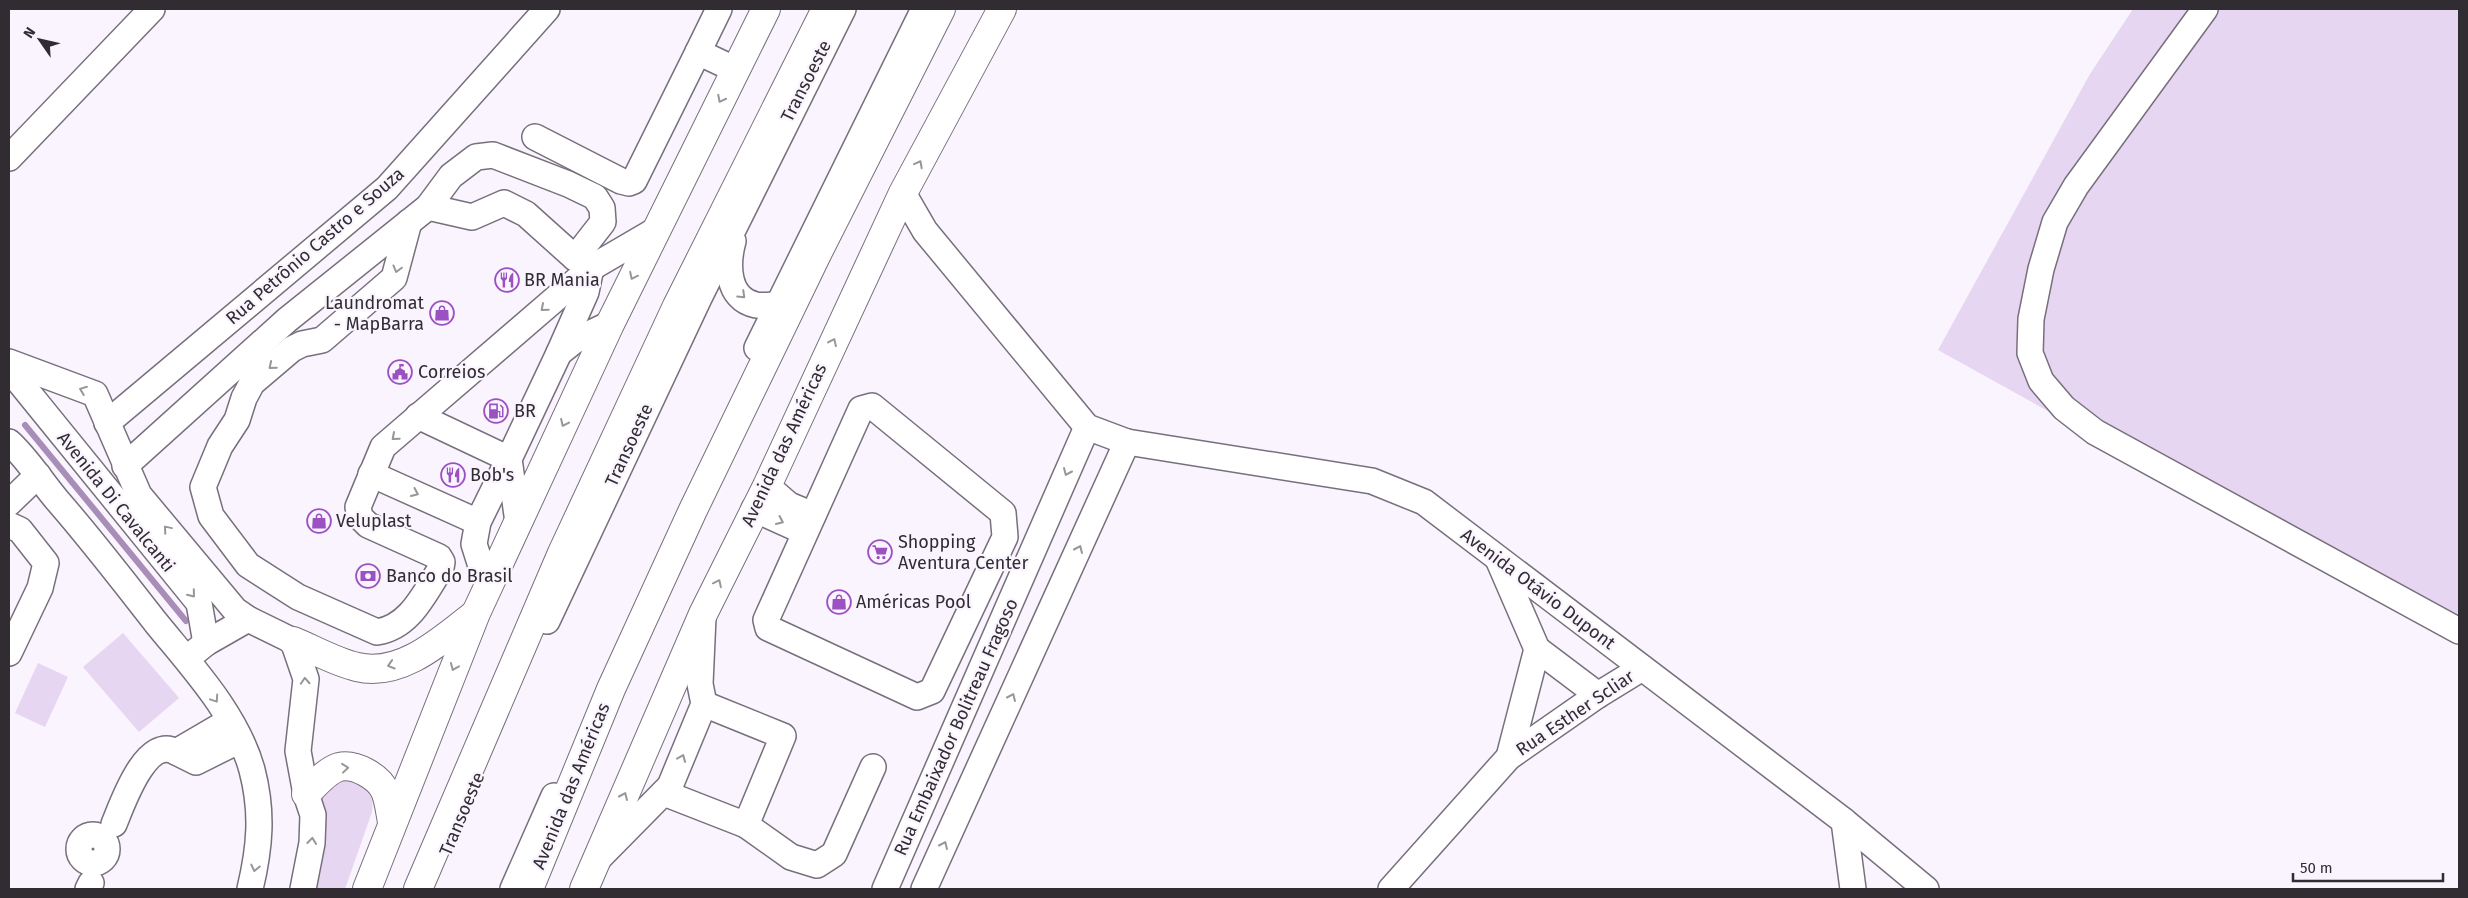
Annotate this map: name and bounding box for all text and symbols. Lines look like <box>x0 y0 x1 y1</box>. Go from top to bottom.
north arrow <box>15 15 65 65</box>
text: N <box>20 24 39 42</box>
street label: Transoeste <box>776 37 836 125</box>
one-way arrow <box>717 94 727 103</box>
one-way arrow <box>913 160 923 169</box>
street label: Rua Petrônio Castro e Souza <box>221 163 409 329</box>
one-way arrow <box>392 265 402 273</box>
restaurant icon: BR Mania <box>494 267 520 293</box>
place label: BR Mania <box>524 269 600 291</box>
one-way arrow <box>629 271 639 280</box>
one-way arrow <box>736 289 745 298</box>
place label: Laundromat - MapBarra <box>325 292 425 335</box>
shop icon: Laundromat - MapBarra <box>429 300 455 326</box>
one-way arrow <box>541 302 550 311</box>
one-way arrow <box>827 338 837 347</box>
public building icon: Correios <box>387 359 413 385</box>
street label: Avenida das Américas <box>737 360 831 530</box>
one-way arrow <box>268 361 277 370</box>
place label: Correios <box>418 361 485 383</box>
one-way arrow <box>79 386 88 396</box>
fuel station icon: BR <box>483 398 509 424</box>
place label: BR <box>514 400 536 422</box>
street label: Transoeste <box>600 400 658 490</box>
one-way arrow <box>559 418 570 427</box>
street label: Avenida Di Cavalcanti <box>53 427 179 577</box>
one-way arrow <box>391 431 400 440</box>
restaurant icon: Bob's <box>440 462 466 488</box>
place label: Bob's <box>470 464 514 486</box>
one-way arrow <box>1063 467 1074 476</box>
one-way arrow <box>410 487 419 498</box>
shop icon: Veluplast <box>306 508 332 534</box>
place label: Veluplast <box>336 510 412 532</box>
one-way arrow <box>775 514 784 525</box>
street label: Avenida Otávio Dupont <box>1456 524 1620 655</box>
one-way arrow <box>165 526 173 535</box>
place label: Shopping Aventura Center <box>898 531 1028 574</box>
supermarket icon: Shopping Aventura Center <box>867 539 893 565</box>
one-way arrow <box>1072 545 1083 554</box>
bank icon: Banco do Brasil <box>355 563 381 589</box>
place label: Banco do Brasil <box>386 565 513 587</box>
one-way arrow <box>712 580 722 589</box>
one-way arrow <box>186 588 194 597</box>
shop icon: Américas Pool <box>826 589 852 615</box>
place label: Américas Pool <box>856 591 971 613</box>
street label: Rua Embaixador Bolitreau Fragoso <box>889 595 1023 859</box>
one-way arrow <box>387 660 395 670</box>
one-way arrow <box>450 662 461 671</box>
street label: Rua Esther Scliar <box>1512 665 1638 761</box>
one-way arrow <box>300 677 310 685</box>
one-way arrow <box>209 693 218 703</box>
one-way arrow <box>1005 693 1016 702</box>
street label: Avenida das Américas <box>528 700 614 872</box>
one-way arrow <box>676 755 686 763</box>
one-way arrow <box>341 763 349 774</box>
street label: Transoeste <box>435 769 489 859</box>
one-way arrow <box>617 792 628 801</box>
one-way arrow <box>306 837 317 845</box>
one-way arrow <box>938 841 949 850</box>
scale bar <box>2293 850 2443 882</box>
text: 50 m <box>2300 859 2333 877</box>
one-way arrow <box>250 864 261 873</box>

